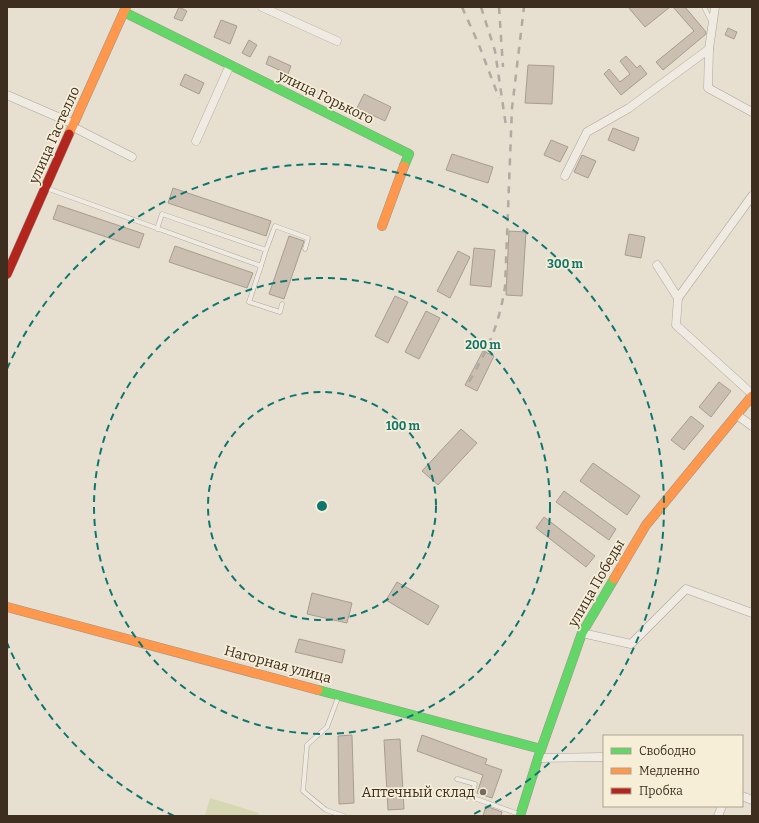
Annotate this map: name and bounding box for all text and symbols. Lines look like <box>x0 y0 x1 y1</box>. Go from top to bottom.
street label: улица Горького <box>274 67 376 128</box>
street label: улица Гастелло <box>25 84 84 187</box>
text: 300 m <box>547 257 583 271</box>
text: 200 m <box>465 338 501 352</box>
text: 100 m <box>386 419 421 433</box>
centre of rings <box>315 499 329 513</box>
street label: улица Победы <box>564 537 628 631</box>
street label: Нагорная улица <box>223 642 334 687</box>
legend <box>603 735 743 807</box>
text: Свободно <box>639 744 696 758</box>
text: Медленно <box>639 764 700 778</box>
place label: Аптечный склад <box>362 784 476 801</box>
text: Пробка <box>639 784 683 798</box>
marker: Аптечный склад <box>478 787 488 797</box>

